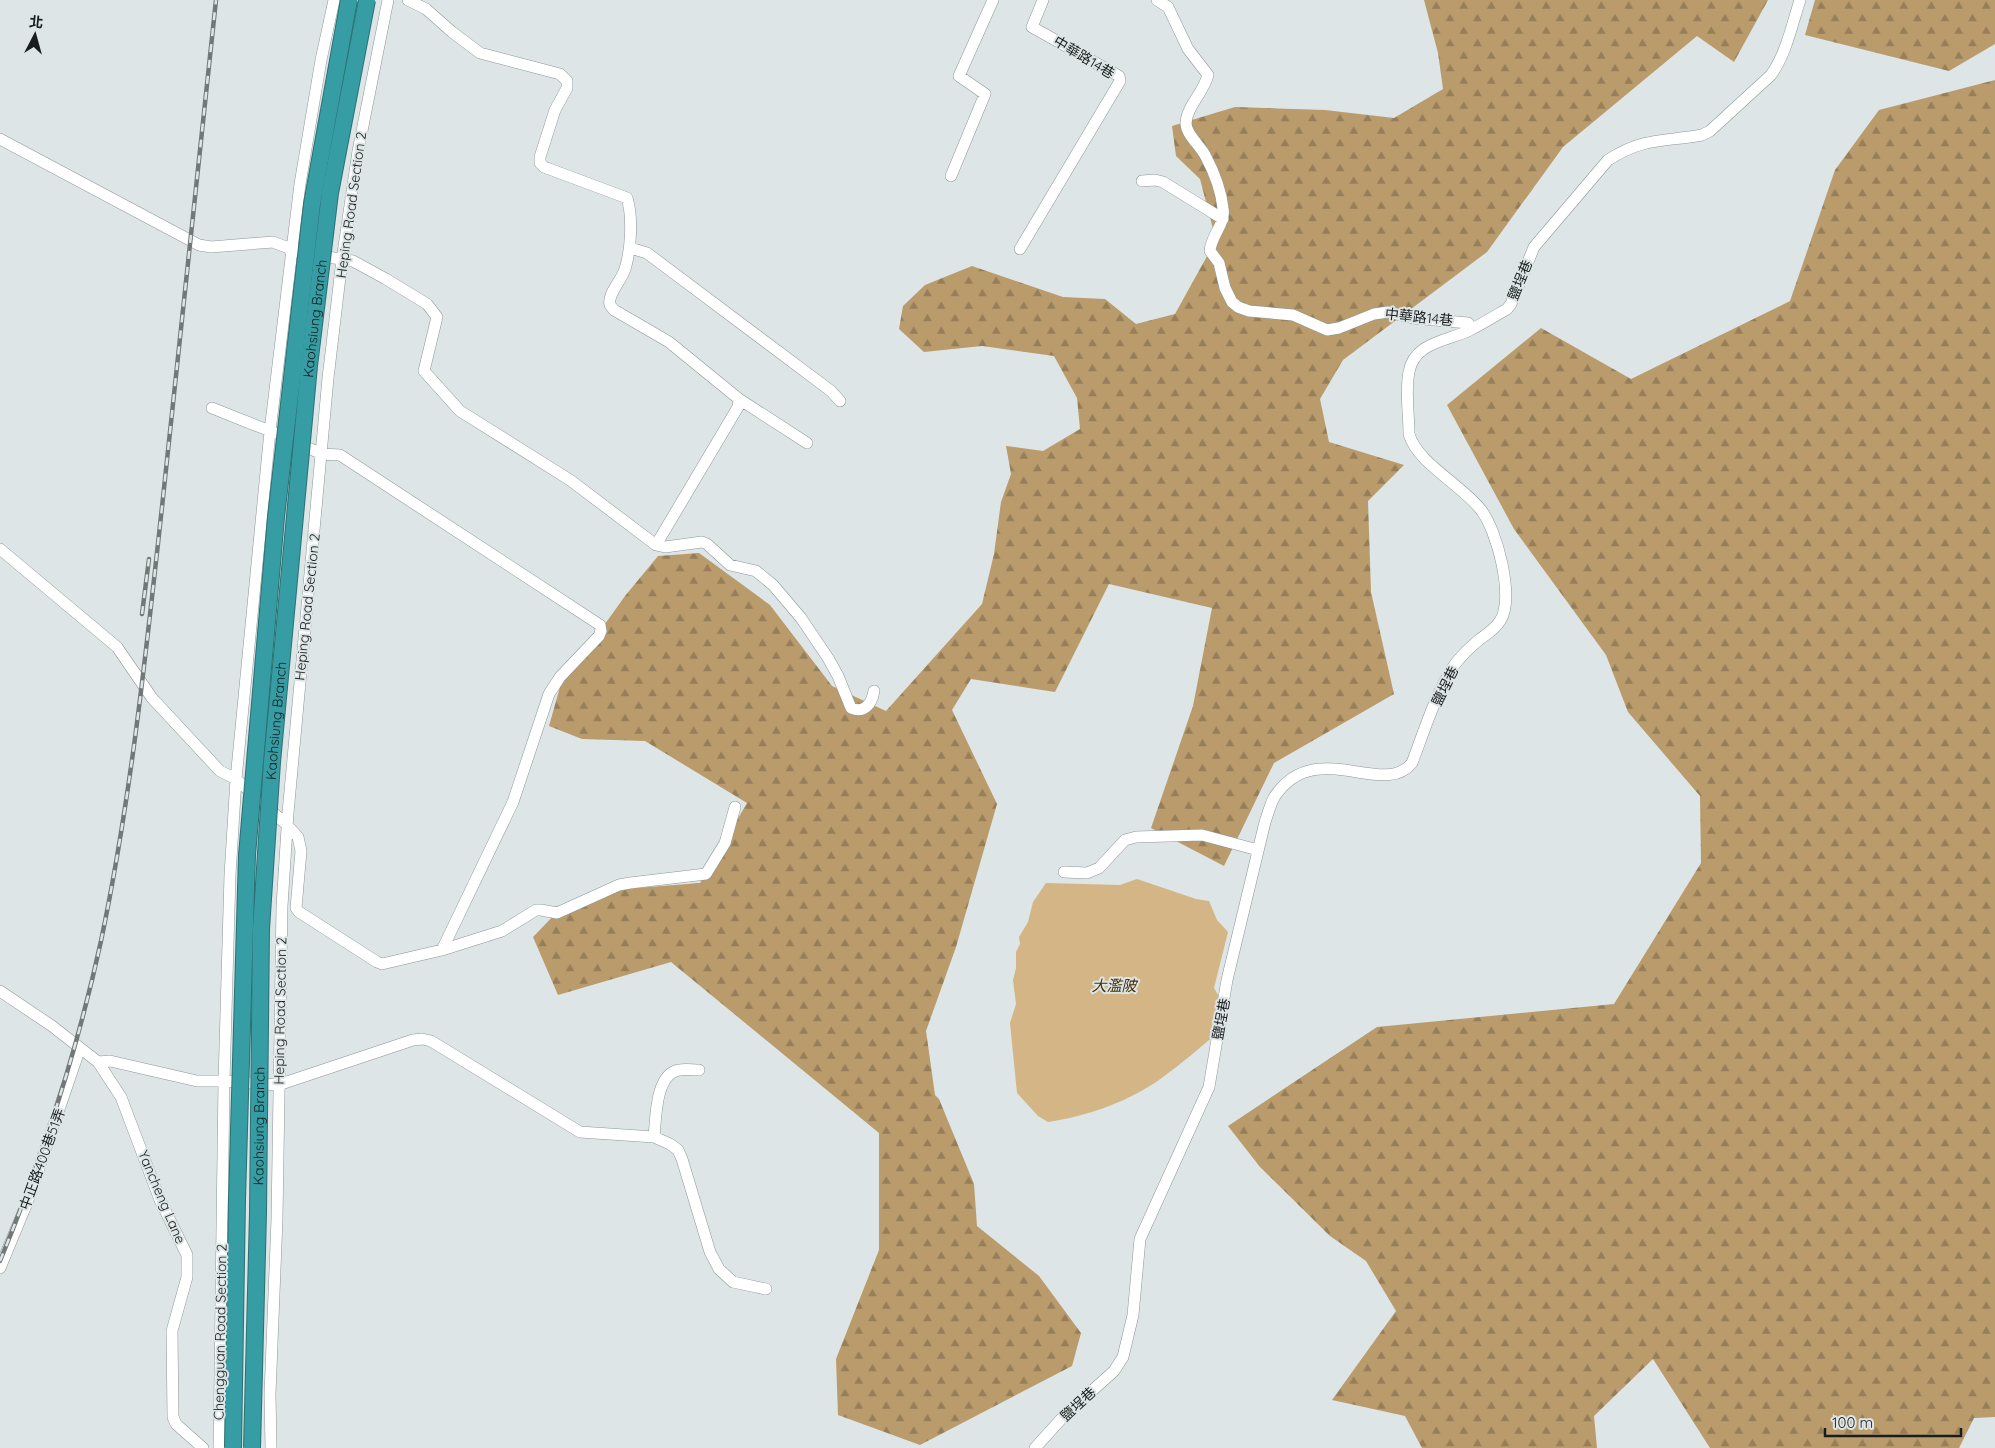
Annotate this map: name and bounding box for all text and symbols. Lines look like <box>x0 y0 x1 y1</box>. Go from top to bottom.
north arrow <box>10 10 60 60</box>
text: 北 <box>28 12 44 32</box>
street label: 中華路14巷 <box>1050 32 1118 82</box>
street label: Heping Road Section 2 <box>332 130 370 279</box>
street label: 鹽埕巷 <box>1504 257 1536 303</box>
street label: Kaohsiung Branch <box>299 259 331 378</box>
street label: 中華路14巷 <box>1384 304 1454 330</box>
street label: Heping Road Section 2 <box>290 532 324 681</box>
street label: Kaohsiung Branch <box>262 661 290 780</box>
street label: 鹽埕巷 <box>1428 663 1462 709</box>
street label: Heping Road Section 2 <box>270 937 290 1085</box>
water label: 大濫陂 <box>1091 976 1138 995</box>
street label: 鹽埕巷 <box>1208 997 1234 1041</box>
street label: Kaohsiung Branch <box>249 1067 269 1186</box>
street label: 中正路400巷51弄 <box>15 1106 69 1212</box>
street label: Yancheng Lane <box>134 1148 190 1246</box>
street label: Chengguan Road Section 2 <box>209 1243 231 1420</box>
street label: 鹽埕巷 <box>1057 1383 1099 1425</box>
scale bar <box>1825 1406 1961 1438</box>
text: 100 m <box>1832 1413 1873 1432</box>

